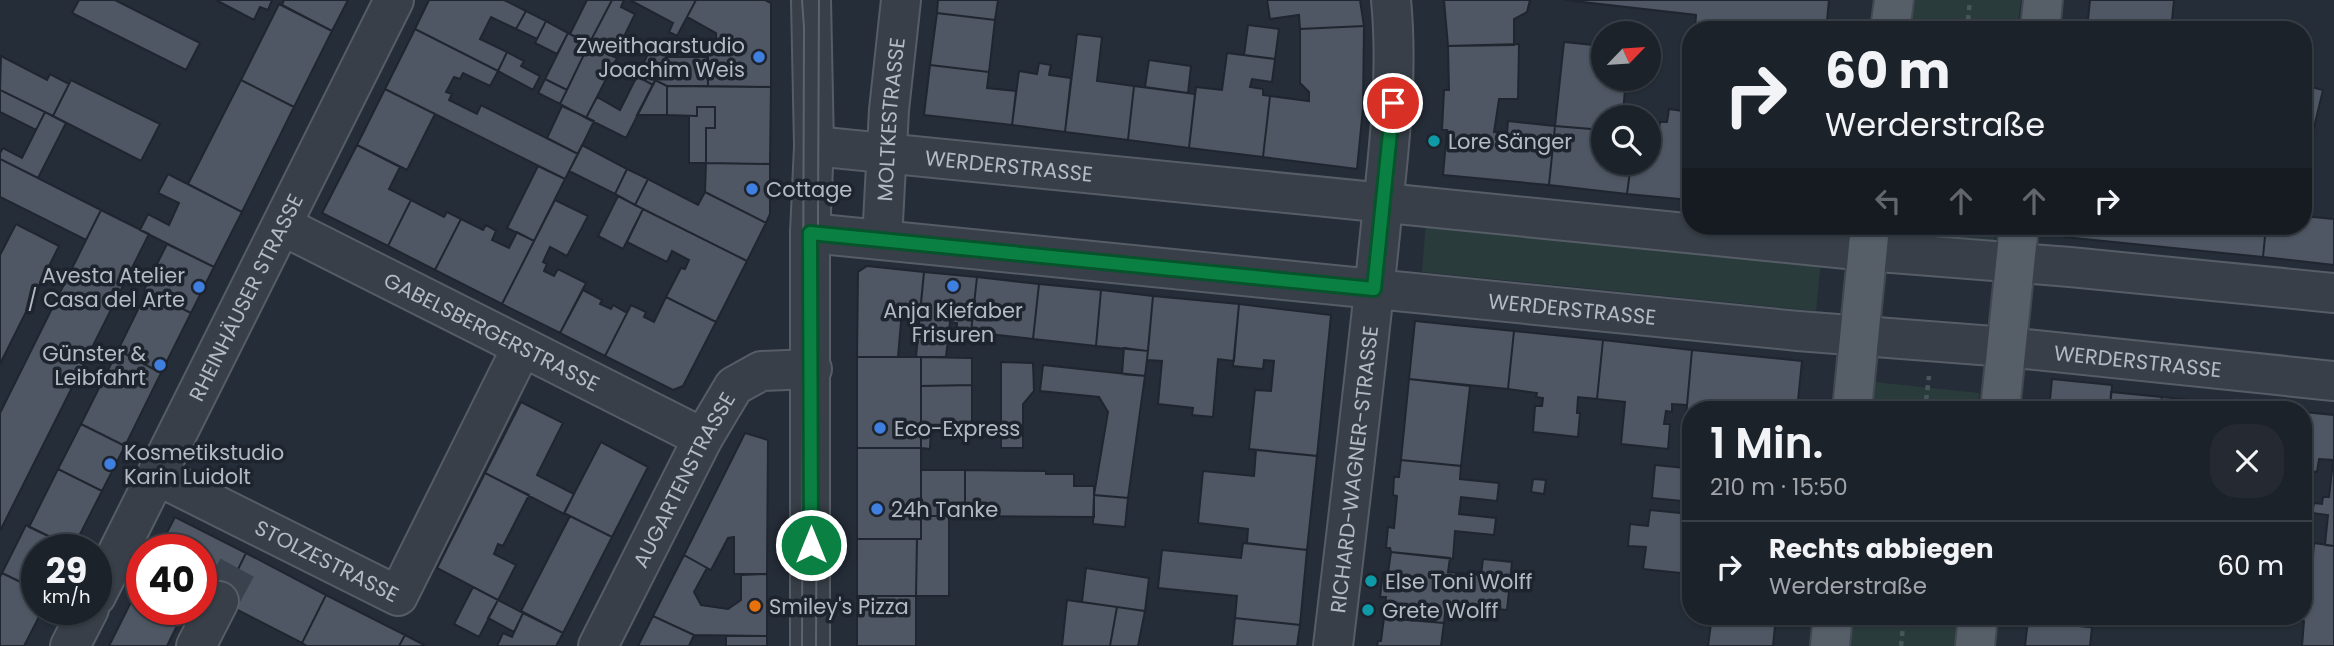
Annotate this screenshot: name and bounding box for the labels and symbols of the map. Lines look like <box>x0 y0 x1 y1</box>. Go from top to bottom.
north arrow <box>1591 21 1661 91</box>
place label: Zweithaarstudio Joachim Weis <box>576 31 745 84</box>
street label: MOLTKESTRASSE <box>870 36 911 202</box>
marker: Zweithaarstudio Joachim Weis <box>751 49 767 65</box>
pin <box>1363 73 1423 133</box>
place label: Lore Sänger <box>1448 127 1572 156</box>
marker: Lore Sänger <box>1426 133 1442 149</box>
street label: WERDERSTRASSE <box>924 143 1094 188</box>
place label: Cottage <box>766 175 852 204</box>
marker: Cottage <box>744 181 760 197</box>
street label: RHEINHÄUSER STRASSE <box>181 189 309 406</box>
place label: Avesta Atelier / Casa del Arte <box>28 261 185 314</box>
street label: GABELSBERGERSTRASSE <box>379 265 605 398</box>
marker: Anja Kiefaber Frisuren <box>945 278 961 294</box>
marker: Avesta Atelier / Casa del Arte <box>191 279 207 295</box>
street label: WERDERSTRASSE <box>1487 286 1658 331</box>
place label: Anja Kiefaber Frisuren <box>883 296 1023 349</box>
street label: RICHARD-WAGNER-STRASSE <box>1323 324 1385 614</box>
street label: WERDERSTRASSE <box>2053 338 2223 384</box>
place label: Günster & Leibfahrt <box>42 339 146 392</box>
marker: Günster & Leibfahrt <box>152 357 168 373</box>
street label: AUGARTENSTRASSE <box>625 387 742 572</box>
place label: Eco-Express <box>894 414 1020 443</box>
marker: Eco-Express <box>872 420 888 436</box>
place label: Kosmetikstudio Karin Luidolt <box>124 438 284 491</box>
marker: Kosmetikstudio Karin Luidolt <box>102 456 118 472</box>
place label: 24h Tanke <box>891 495 998 524</box>
marker: 24h Tanke <box>869 501 885 517</box>
position arrow <box>774 508 848 582</box>
street label: STOLZESTRASSE <box>250 512 404 609</box>
speed limit sign: 40 <box>126 534 217 625</box>
place label: Else Toni Wolff <box>1385 567 1533 596</box>
marker: Else Toni Wolff <box>1363 573 1379 589</box>
place label: Smiley's Pizza <box>769 592 909 621</box>
place label: Grete Wolff <box>1382 596 1498 625</box>
marker: Smiley's Pizza <box>747 598 763 614</box>
marker: Grete Wolff <box>1360 602 1376 618</box>

